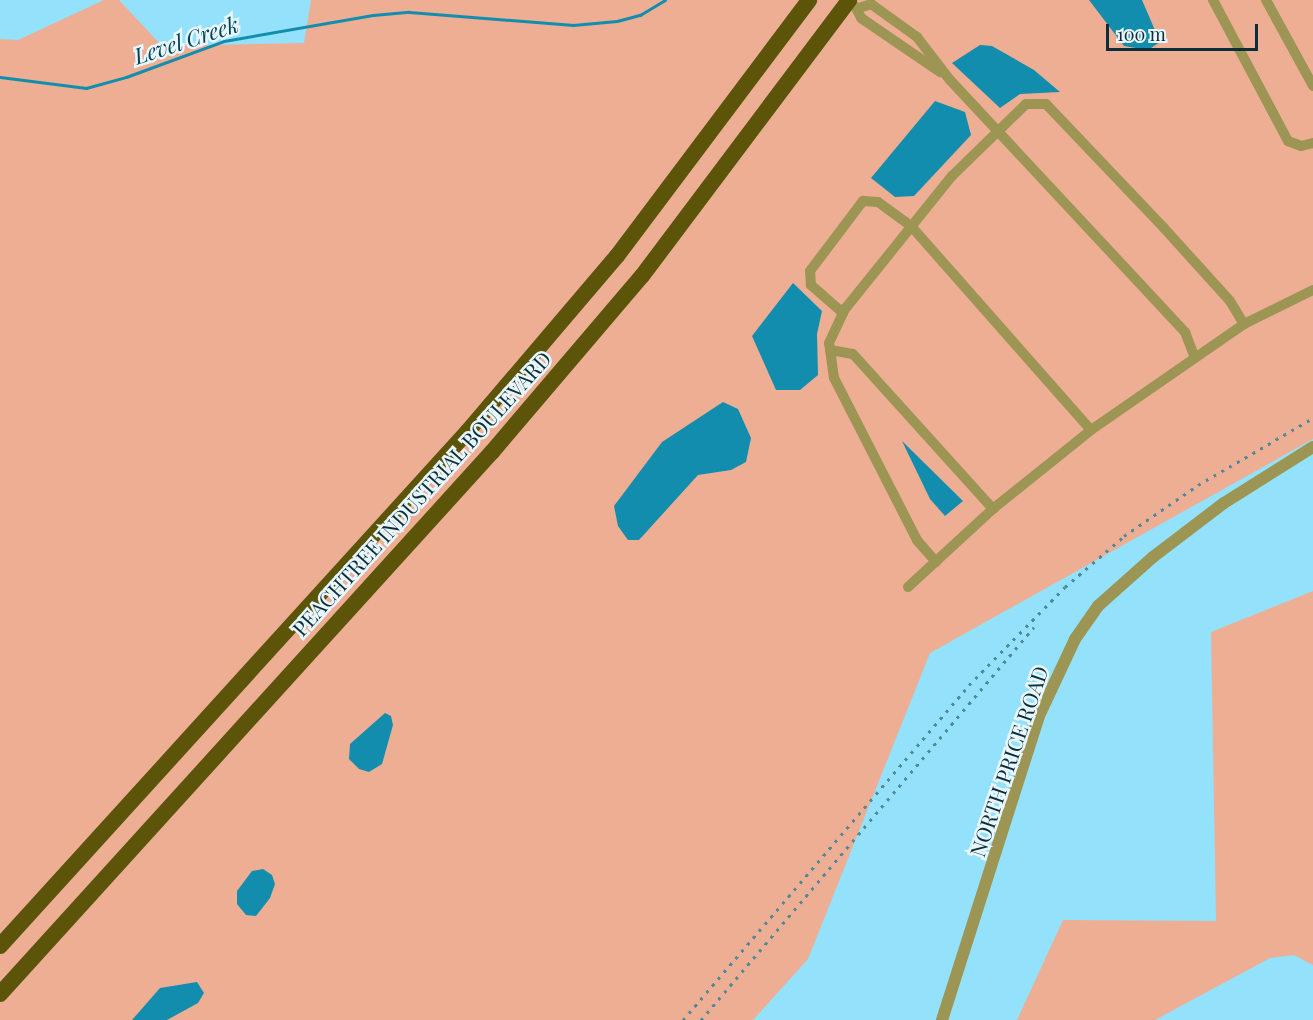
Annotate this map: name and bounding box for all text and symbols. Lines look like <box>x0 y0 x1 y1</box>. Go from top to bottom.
water label: Level Creek <box>130 11 242 69</box>
scale bar <box>1109 12 1260 50</box>
text: 100 m <box>1117 22 1166 46</box>
street label: PEACHTREE INDUSTRIAL BOULEVARD <box>286 346 556 640</box>
street label: NORTH PRICE ROAD <box>964 662 1052 860</box>

